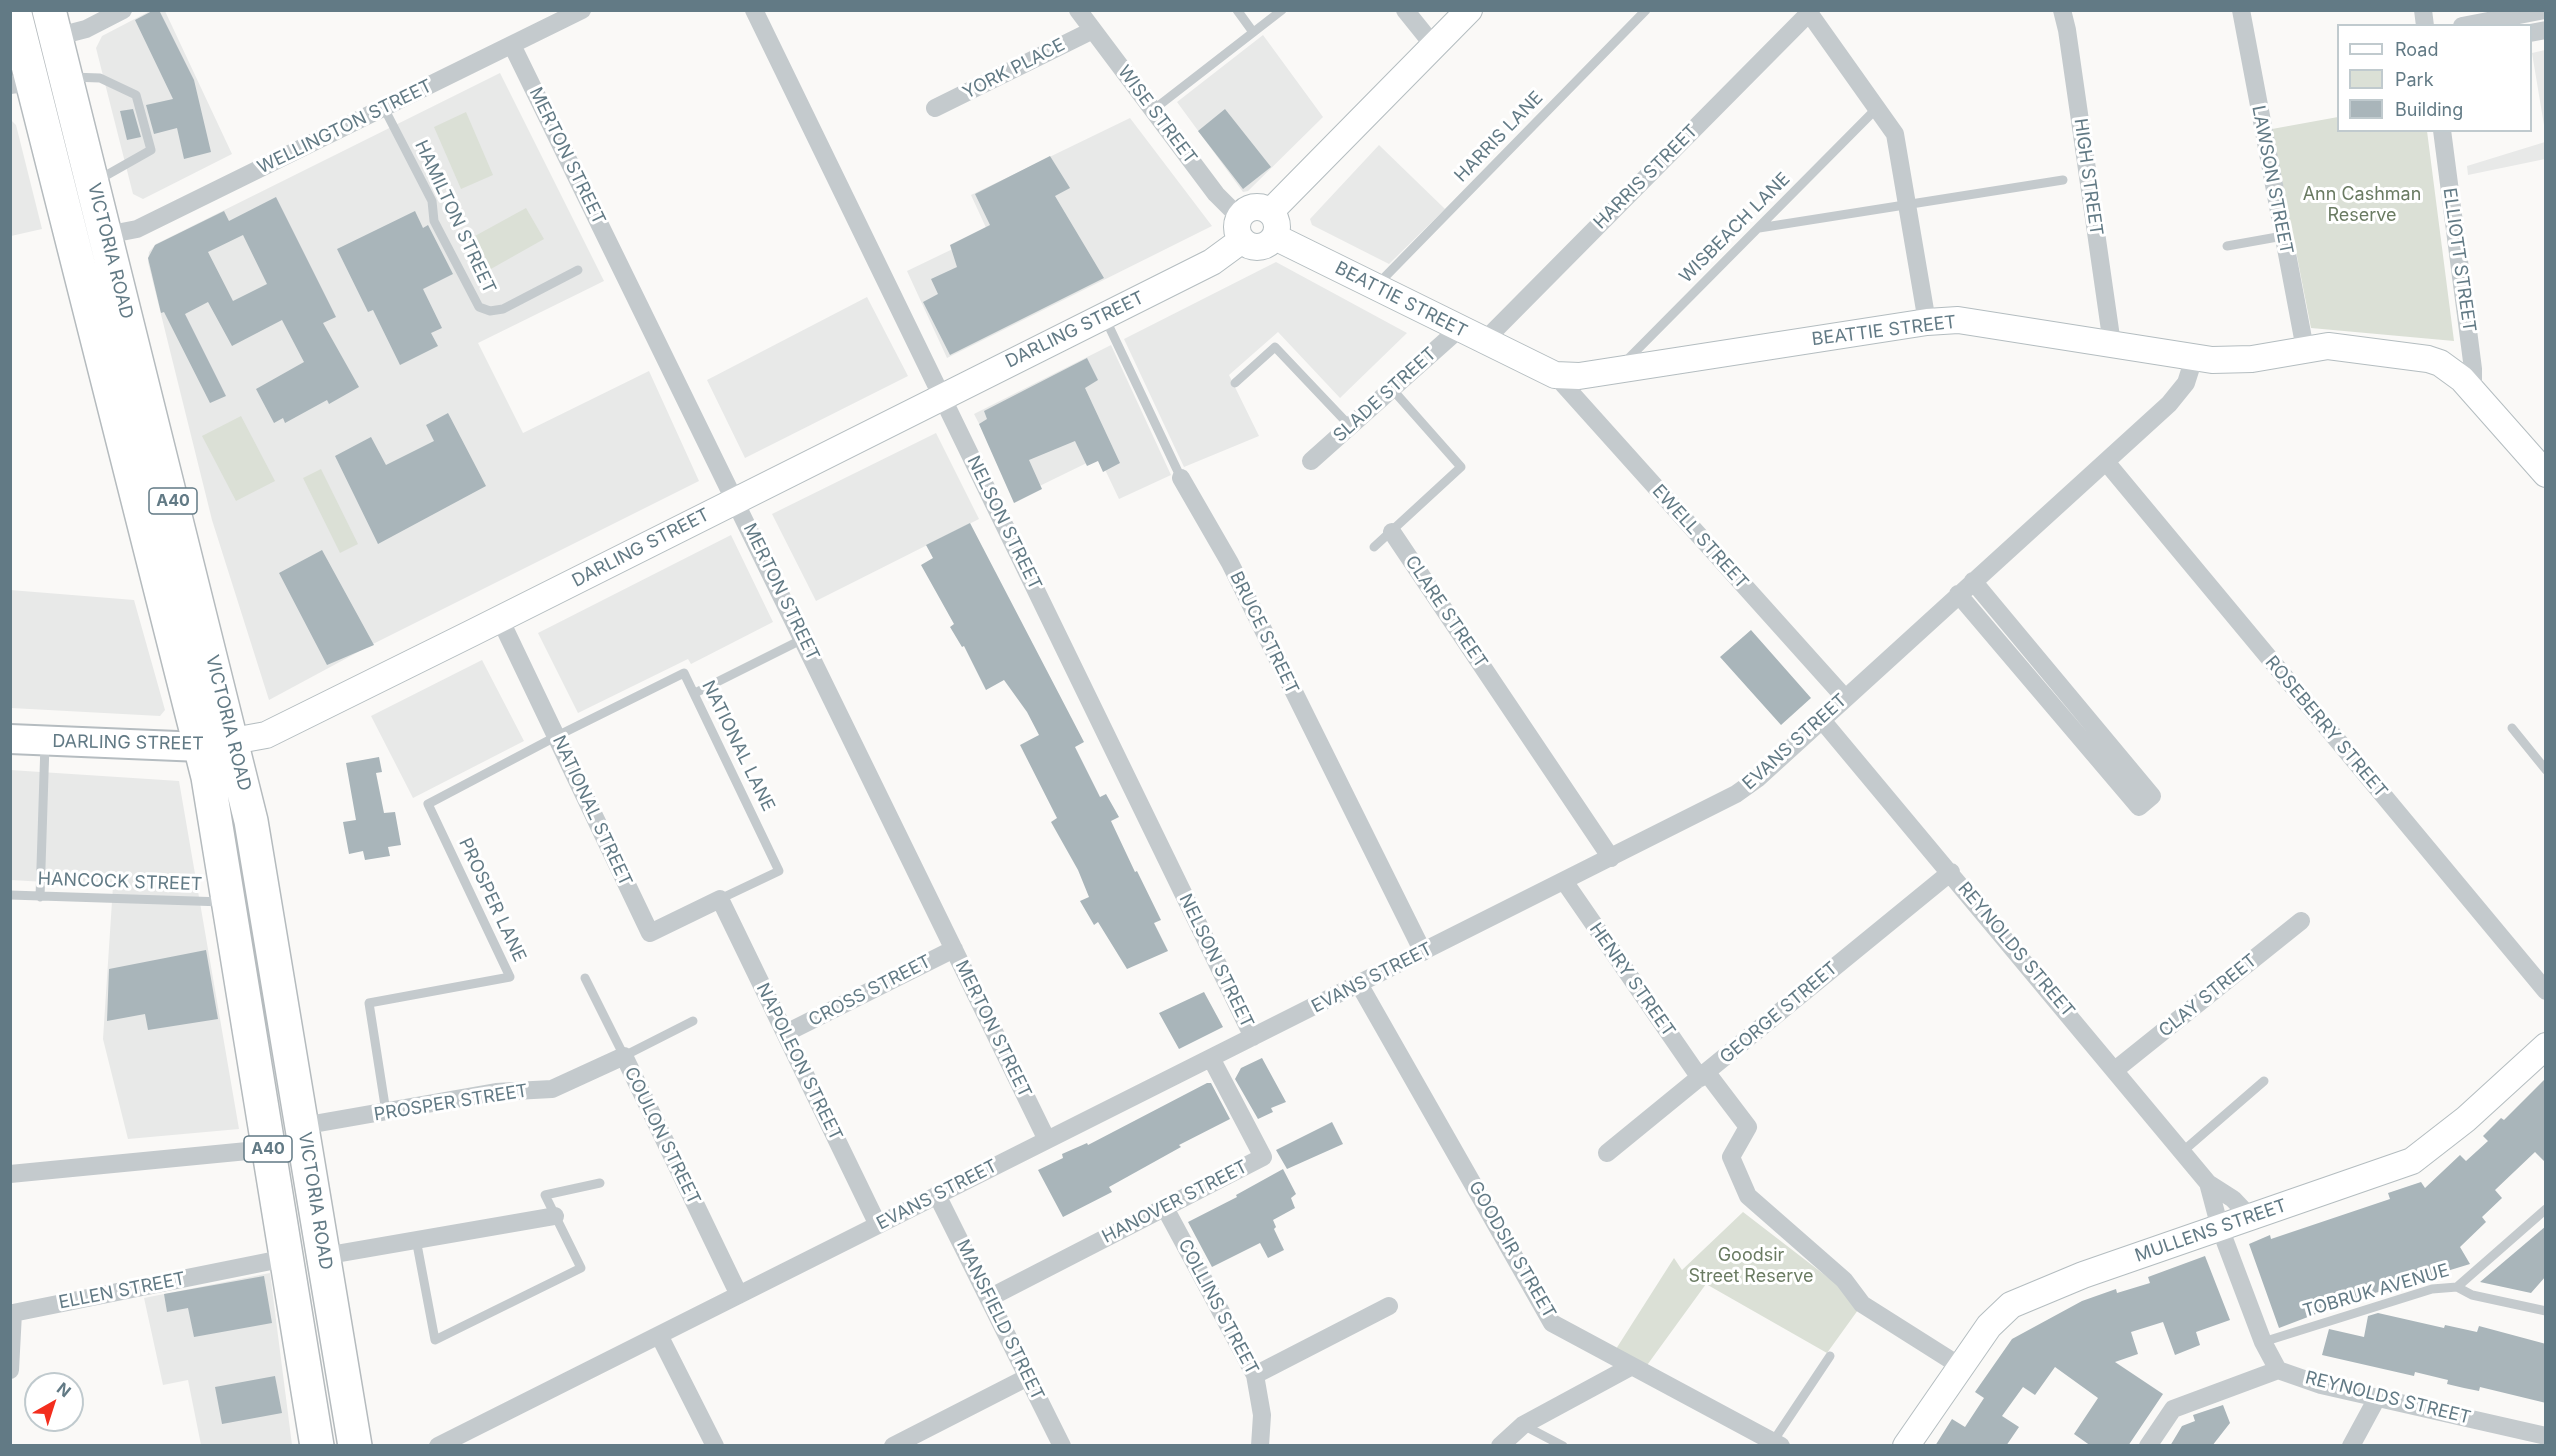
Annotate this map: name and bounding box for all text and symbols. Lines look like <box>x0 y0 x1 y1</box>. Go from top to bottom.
legend <box>2337 24 2532 132</box>
street label: YORK PLACE <box>959 34 1069 104</box>
text: Road <box>2395 39 2438 60</box>
street label: WISE STREET <box>1113 61 1201 169</box>
text: Park <box>2395 69 2434 90</box>
street label: WELLINGTON STREET <box>254 75 436 179</box>
street label: MERTON STREET <box>524 84 610 228</box>
street label: HARRIS LANE <box>1450 87 1548 187</box>
text: Building <box>2395 99 2463 120</box>
street label: LAWSON STREET <box>2247 104 2297 256</box>
street label: HIGH STREET <box>2069 117 2107 237</box>
street label: HARRIS STREET <box>1589 120 1703 234</box>
street label: HAMILTON STREET <box>410 137 500 297</box>
street label: WISBEACH LANE <box>1675 168 1795 288</box>
street label: VICTORIA ROAD <box>83 181 137 321</box>
park label: Ann Cashman Reserve <box>2303 184 2421 226</box>
street label: ELLIOTT STREET <box>2438 186 2480 334</box>
street label: BEATTIE STREET <box>1331 257 1471 343</box>
street label: DARLING STREET <box>1002 287 1148 373</box>
street label: BEATTIE STREET <box>1811 311 1957 351</box>
street label: SLADE STREET <box>1329 343 1441 447</box>
street label: NELSON STREET <box>962 452 1046 594</box>
street label: EWELL STREET <box>1648 480 1752 594</box>
road number: A40 <box>149 488 197 514</box>
street label: DARLING STREET <box>569 504 713 592</box>
street label: MERTON STREET <box>738 520 824 664</box>
street label: CLARE STREET <box>1400 552 1492 672</box>
street label: BRUCE STREET <box>1225 568 1303 698</box>
street label: ROSEBERRY STREET <box>2260 652 2392 802</box>
street label: VICTORIA ROAD <box>201 653 255 793</box>
street label: NATIONAL LANE <box>697 677 779 815</box>
street label: EVANS STREET <box>1738 690 1852 794</box>
street label: DARLING STREET <box>52 731 204 755</box>
street label: NATIONAL STREET <box>548 732 636 890</box>
street label: PROSPER LANE <box>454 835 530 965</box>
street label: HANCOCK STREET <box>37 868 203 896</box>
street label: REYNOLDS STREET <box>1953 878 2079 1022</box>
street label: NELSON STREET <box>1174 890 1258 1032</box>
street label: HENRY STREET <box>1585 919 1679 1041</box>
street label: EVANS STREET <box>1308 938 1436 1018</box>
street label: CLAY STREET <box>2155 950 2261 1042</box>
street label: CROSS STREET <box>805 951 935 1031</box>
street label: MERTON STREET <box>950 957 1036 1101</box>
street label: GEORGE STREET <box>1716 958 1842 1068</box>
street label: NAPOLEON STREET <box>751 980 847 1144</box>
street label: COULON STREET <box>619 1064 705 1208</box>
street label: PROSPER STREET <box>373 1080 529 1126</box>
street label: VICTORIA ROAD <box>293 1131 337 1271</box>
road number: A40 <box>244 1136 292 1162</box>
street label: EVANS STREET <box>873 1155 1001 1235</box>
street label: HANOVER STREET <box>1099 1156 1251 1248</box>
street label: GOODSIR STREET <box>1464 1177 1560 1323</box>
street label: MULLENS STREET <box>2132 1195 2290 1267</box>
street label: MANSFIELD STREET <box>952 1236 1048 1404</box>
street label: COLLINS STREET <box>1173 1236 1263 1378</box>
park label: Goodsir Street Reserve <box>1689 1245 1813 1288</box>
street label: TOBRUK AVENUE <box>2300 1260 2452 1322</box>
street label: ELLEN STREET <box>57 1268 187 1314</box>
street label: REYNOLDS STREET <box>2303 1367 2473 1429</box>
north arrow <box>24 1372 84 1432</box>
text: N <box>53 1378 75 1401</box>

